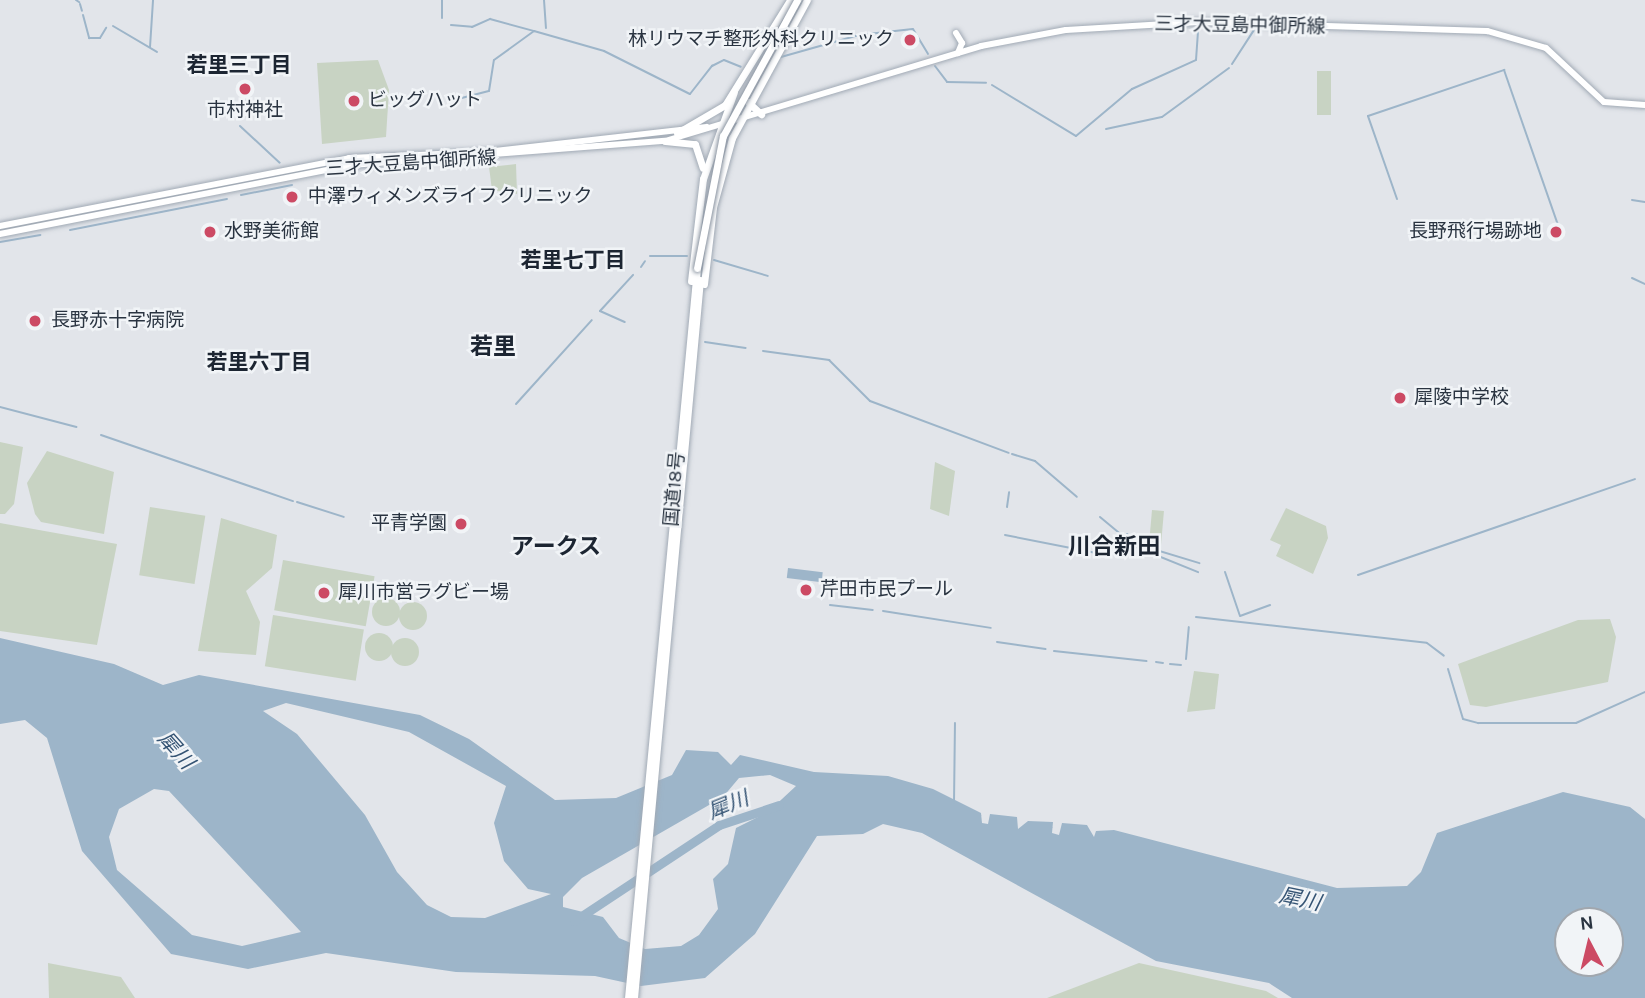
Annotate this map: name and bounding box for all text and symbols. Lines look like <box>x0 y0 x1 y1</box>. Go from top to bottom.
street label: 三才大豆島中御所線 <box>1154 13 1326 39</box>
place label: 林リウマチ整形外科クリニック <box>628 29 894 51</box>
marker: 林リウマチ整形外科クリニック <box>900 30 920 50</box>
district label: 若里三丁目 <box>187 52 291 78</box>
marker: 市村神社 <box>237 81 253 97</box>
place label: ビッグハット <box>368 90 482 112</box>
marker: ビッグハット <box>346 93 362 109</box>
place label: 市村神社 <box>207 100 283 122</box>
street label: 三才大豆島中御所線 <box>325 147 497 181</box>
place label: 中澤ウィメンズライフクリニック <box>308 186 593 208</box>
marker: 中澤ウィメンズライフクリニック <box>282 187 302 207</box>
place label: 水野美術館 <box>224 221 319 243</box>
place label: 長野飛行場跡地 <box>1409 221 1542 243</box>
marker: 水野美術館 <box>202 224 218 240</box>
marker: 長野飛行場跡地 <box>1548 224 1564 240</box>
district label: 若里七丁目 <box>521 247 625 273</box>
place label: 長野赤十字病院 <box>51 310 184 332</box>
marker: 長野赤十字病院 <box>25 311 45 331</box>
district label: 若里 <box>470 333 516 361</box>
district label: 若里六丁目 <box>207 349 311 375</box>
place label: 犀陵中学校 <box>1414 387 1509 409</box>
marker: 犀陵中学校 <box>1392 390 1408 406</box>
street label: 国道18号 <box>660 451 690 527</box>
place label: 平青学園 <box>371 513 447 535</box>
marker: 平青学園 <box>453 516 469 532</box>
district label: アークス <box>511 533 601 561</box>
district label: 川合新田 <box>1068 533 1160 561</box>
place label: 芹田市民プール <box>820 579 953 601</box>
place label: 犀川市営ラグビー場 <box>338 582 509 604</box>
marker: 芹田市民プール <box>798 582 814 598</box>
marker: 犀川市営ラグビー場 <box>316 585 332 601</box>
water label: 犀川 <box>153 726 199 774</box>
water label: 犀川 <box>704 785 752 825</box>
water label: 犀川 <box>1277 882 1323 916</box>
north arrow <box>1554 907 1624 977</box>
text: N <box>1579 911 1595 935</box>

